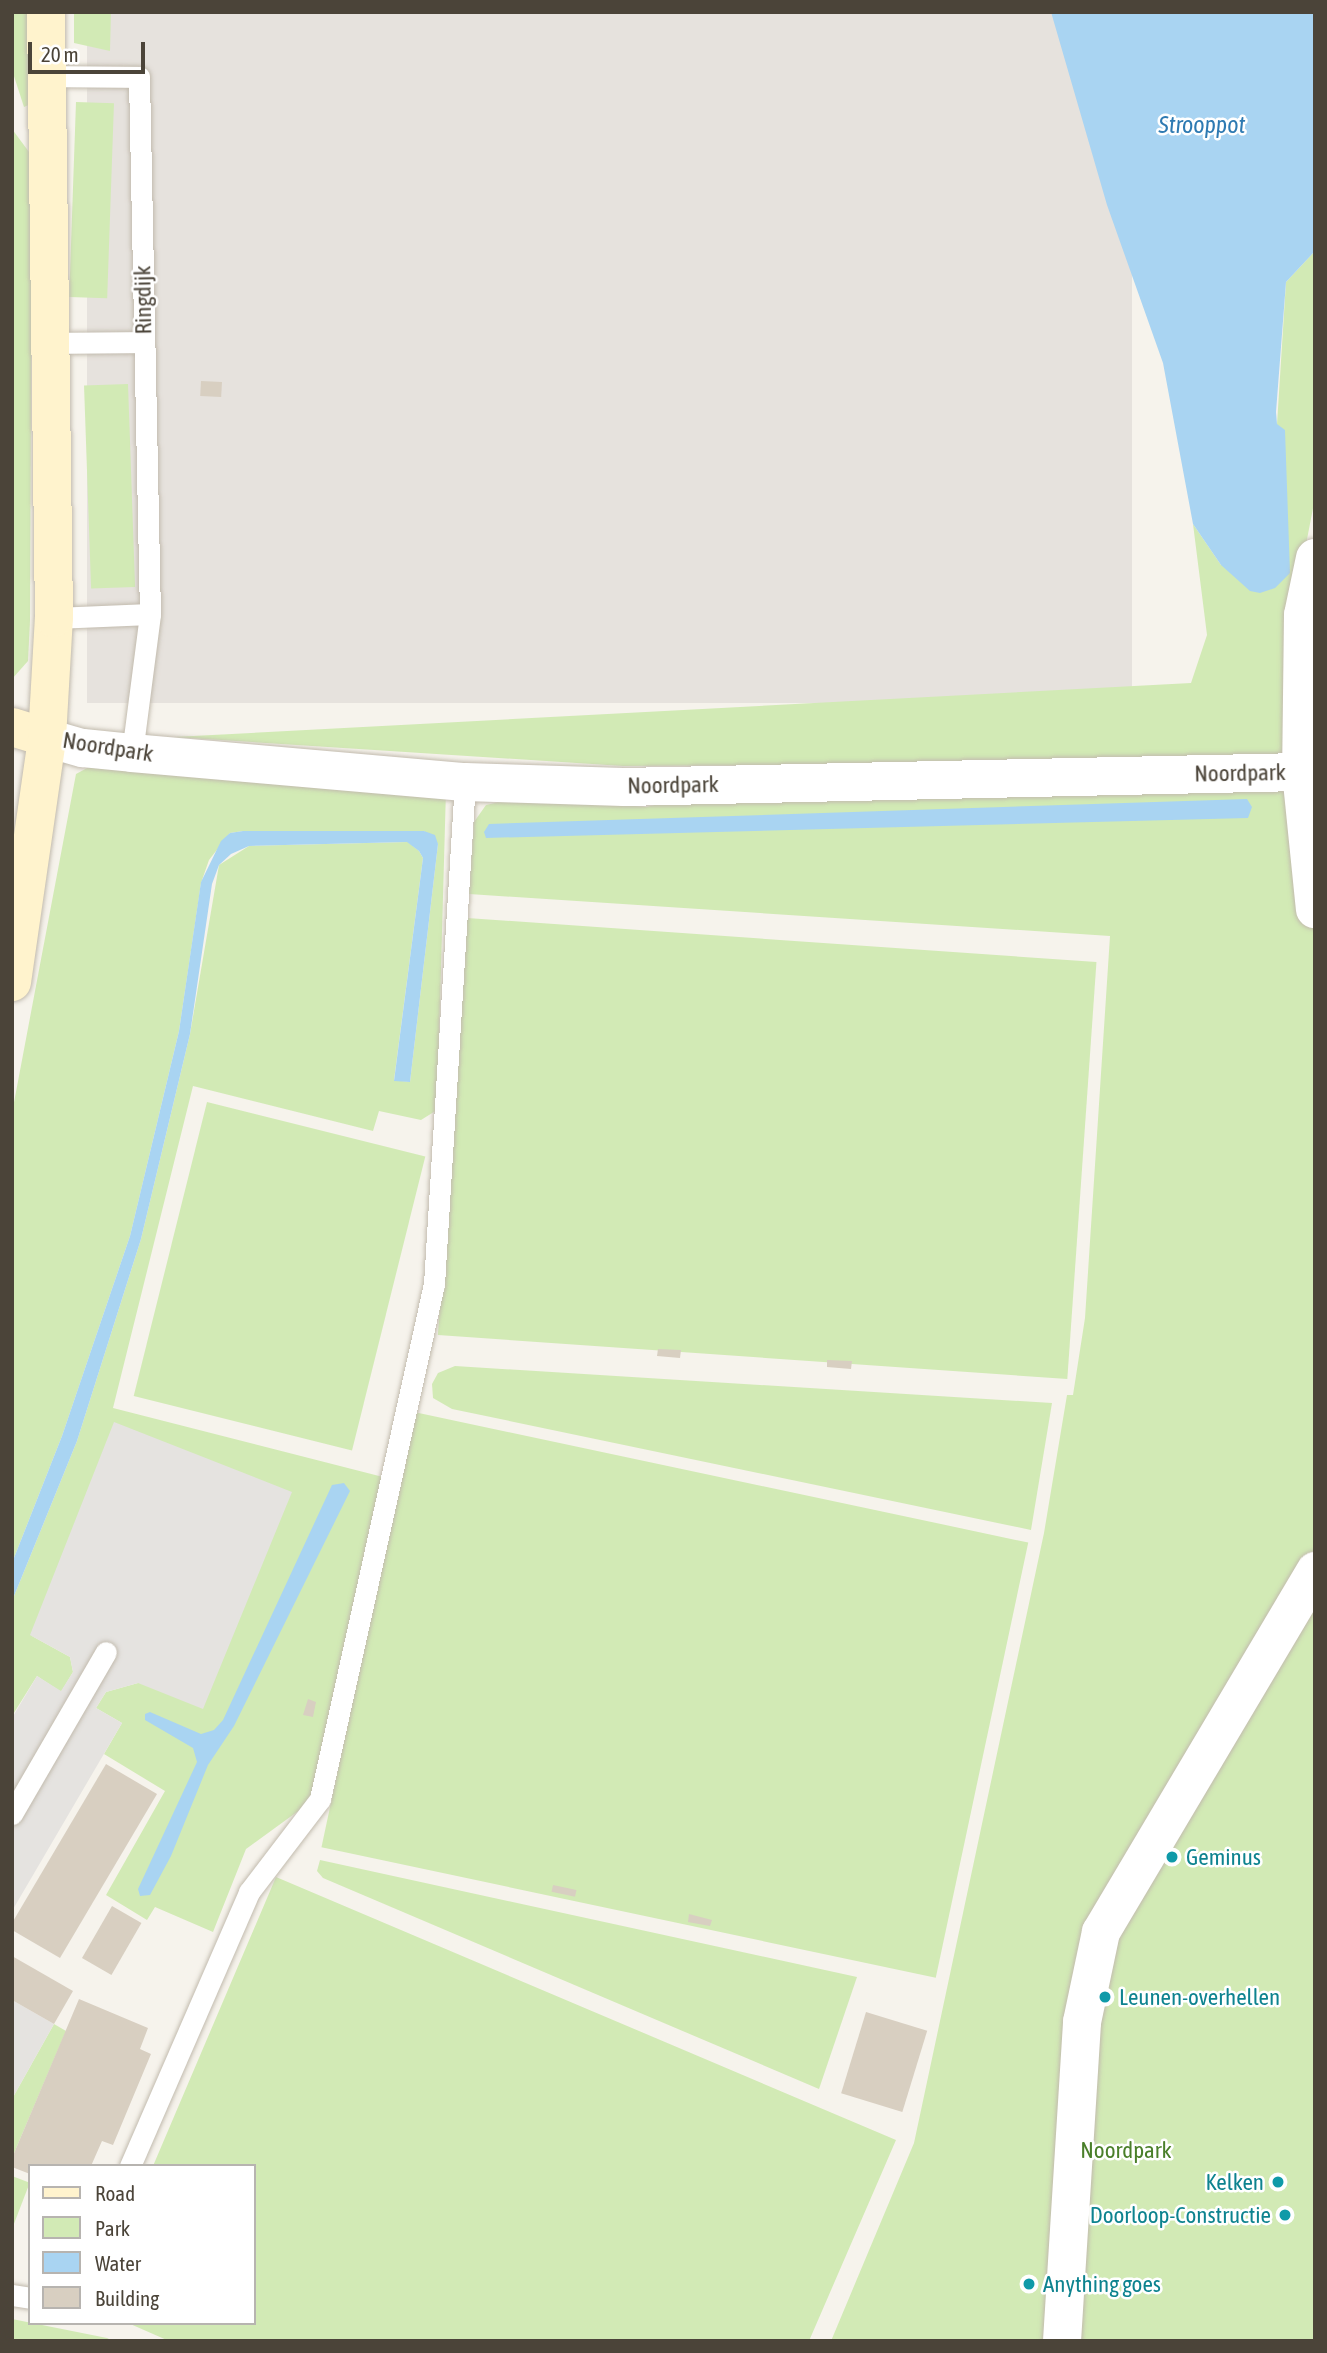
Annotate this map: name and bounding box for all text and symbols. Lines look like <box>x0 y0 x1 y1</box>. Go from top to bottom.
scale bar <box>32 28 149 72</box>
text: 20 m <box>41 42 79 66</box>
water label: Strooppot <box>1159 111 1245 139</box>
street label: Ringdijk <box>129 265 157 335</box>
street label: Noordpark <box>61 726 155 768</box>
street label: Noordpark <box>1194 758 1286 788</box>
street label: Noordpark <box>627 770 719 800</box>
place label: Geminus <box>1186 1843 1261 1871</box>
marker: Geminus <box>1164 1849 1180 1865</box>
place label: Leunen-overhellen <box>1119 1983 1280 2011</box>
marker: Leunen-overhellen <box>1097 1989 1113 2005</box>
park label: Noordpark <box>1080 2136 1172 2164</box>
legend <box>28 2164 256 2325</box>
place label: Kelken <box>1205 2168 1264 2196</box>
marker: Kelken <box>1270 2174 1286 2190</box>
text: Road <box>95 2181 135 2205</box>
place label: Doorloop-Constructie <box>1090 2201 1271 2229</box>
marker: Doorloop-Constructie <box>1277 2207 1293 2223</box>
text: Park <box>95 2216 130 2240</box>
text: Water <box>95 2251 141 2275</box>
place label: Anything goes <box>1043 2270 1161 2298</box>
marker: Anything goes <box>1021 2276 1037 2292</box>
text: Building <box>95 2286 159 2310</box>

